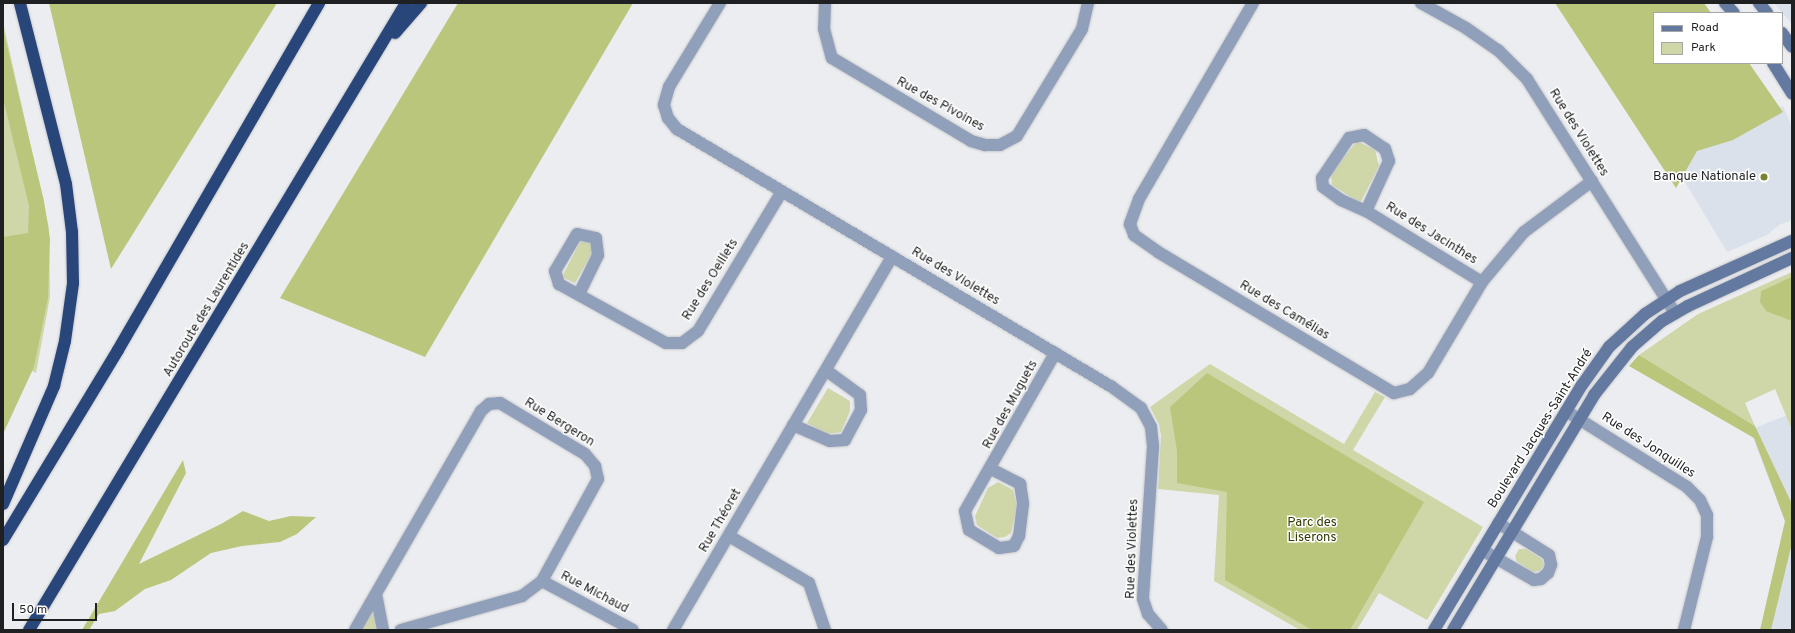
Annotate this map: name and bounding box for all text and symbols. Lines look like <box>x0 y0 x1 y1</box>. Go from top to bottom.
legend <box>1653 12 1783 64</box>
text: Road <box>1691 20 1719 36</box>
text: Park <box>1691 40 1716 56</box>
street label: Rue des Pivoines <box>893 74 987 136</box>
street label: Rue des Violettes <box>1545 86 1611 180</box>
place label: Banque Nationale <box>1653 169 1756 185</box>
marker: Banque Nationale <box>1759 172 1769 182</box>
street label: Rue des Jacinthes <box>1382 199 1480 269</box>
street label: Rue des Oeillets <box>680 236 742 324</box>
street label: Autoroute des Laurentides <box>161 240 253 380</box>
street label: Rue des Violettes <box>908 244 1002 310</box>
street label: Rue des Camélias <box>1236 278 1332 344</box>
street label: Boulevard Jacques-Saint-André <box>1485 346 1597 512</box>
street label: Rue des Muguets <box>980 358 1042 452</box>
street label: Rue Bergeron <box>521 395 597 451</box>
street label: Rue des Jonquilles <box>1598 410 1698 482</box>
street label: Rue Théoret <box>696 486 746 556</box>
street label: Rue des Violettes <box>1123 498 1143 600</box>
park label: Parc des Liserons <box>1287 516 1337 547</box>
street label: Rue Michaud <box>557 569 631 617</box>
scale bar <box>14 595 99 621</box>
text: 50 m <box>19 602 47 618</box>

